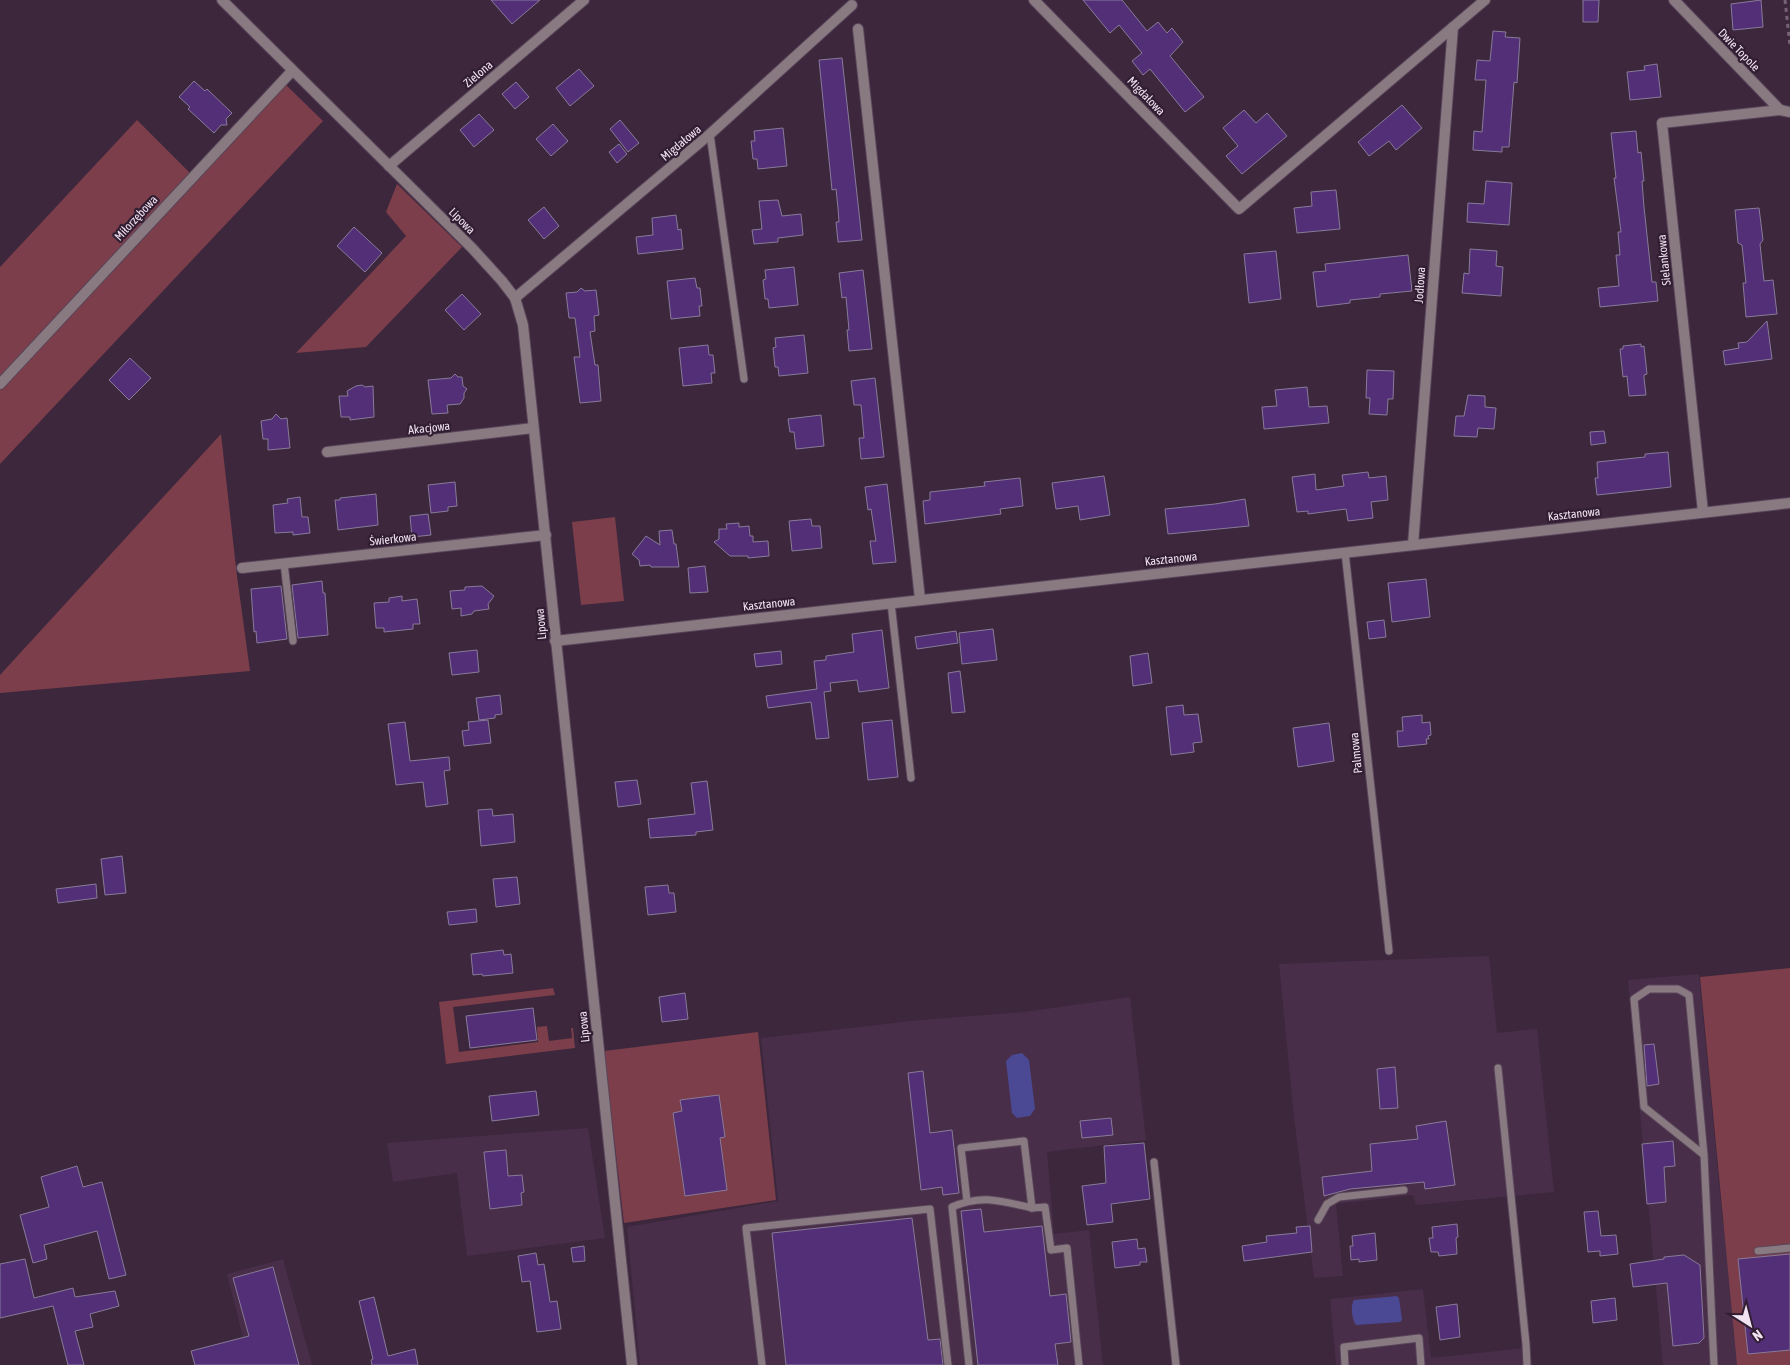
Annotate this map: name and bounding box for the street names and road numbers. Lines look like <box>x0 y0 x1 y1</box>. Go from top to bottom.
street label: Dwie Topole <box>1715 26 1763 74</box>
street label: Zielona <box>461 58 495 90</box>
street label: Migdałowa <box>1124 74 1168 118</box>
street label: Migdałowa <box>658 122 704 164</box>
street label: Miłorzębowa <box>112 193 160 243</box>
street label: Lipowa <box>446 205 478 237</box>
street label: Sielankowa <box>1654 234 1674 286</box>
street label: Jodłowa <box>1412 266 1428 304</box>
street label: Akacjowa <box>407 419 451 437</box>
street label: Kasztanowa <box>1547 504 1601 524</box>
street label: Świerkowa <box>369 530 417 548</box>
street label: Kasztanowa <box>1144 549 1198 569</box>
street label: Kasztanowa <box>742 594 796 614</box>
street label: Lipowa <box>533 608 549 640</box>
street label: Palmowa <box>1347 732 1365 774</box>
street label: Lipowa <box>575 1011 593 1043</box>

